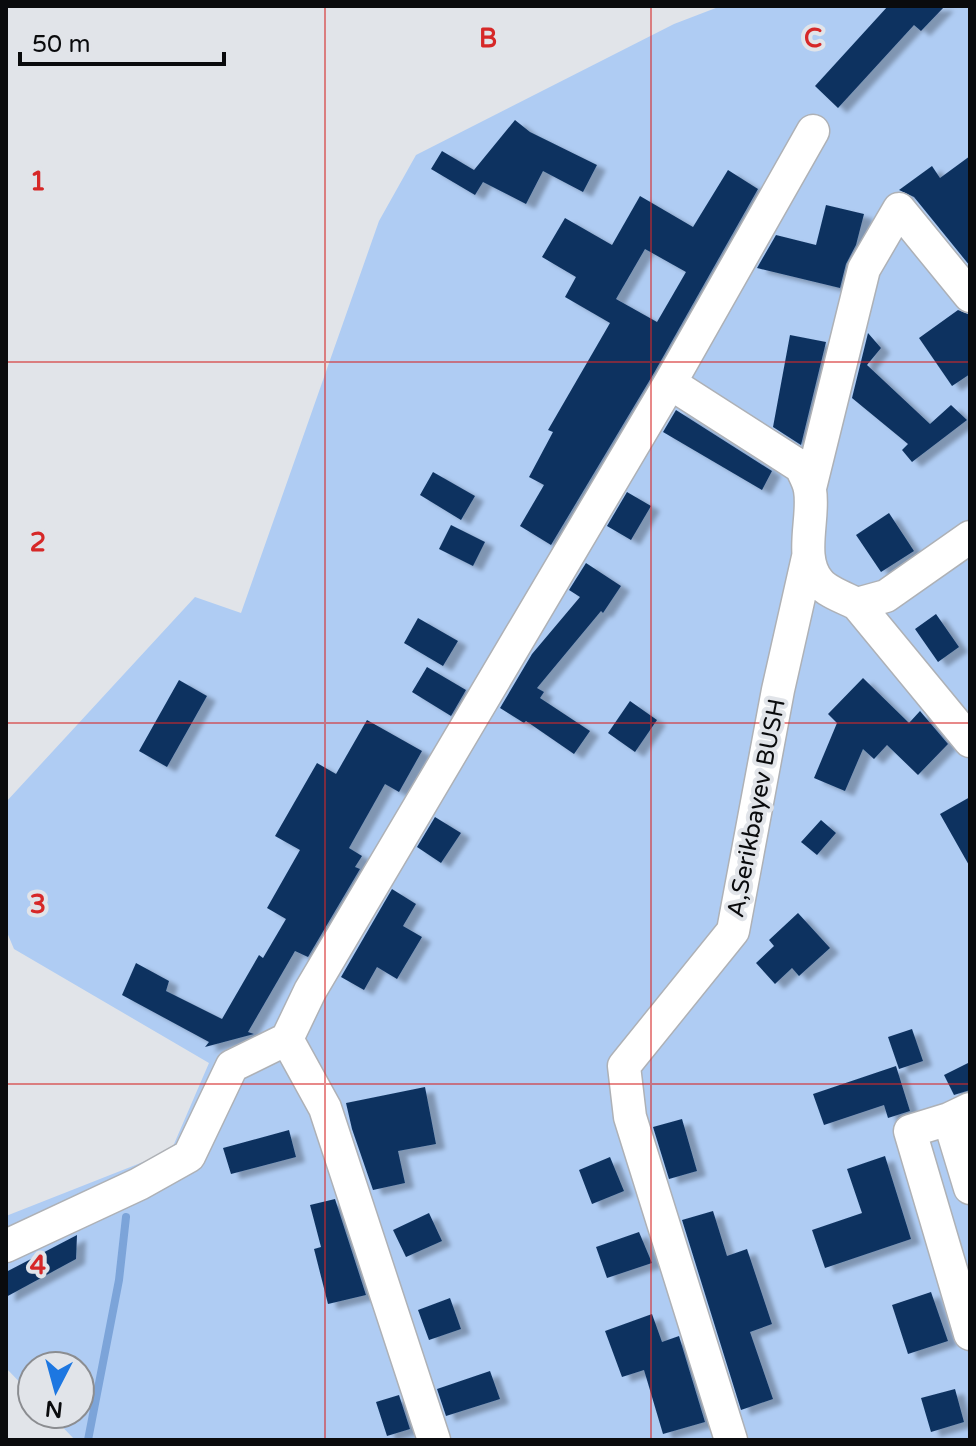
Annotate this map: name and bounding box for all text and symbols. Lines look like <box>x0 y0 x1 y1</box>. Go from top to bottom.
scale bar <box>20 16 224 66</box>
text: B <box>479 23 497 54</box>
text: C <box>804 23 822 54</box>
text: 50 m <box>32 30 90 59</box>
text: 1 <box>30 166 46 197</box>
text: 2 <box>30 527 46 558</box>
street label: A,Serikbayev BUSH <box>721 696 792 920</box>
text: 3 <box>30 889 46 920</box>
text: 4 <box>30 1250 46 1281</box>
north arrow <box>16 1350 96 1430</box>
text: N <box>44 1395 64 1423</box>

